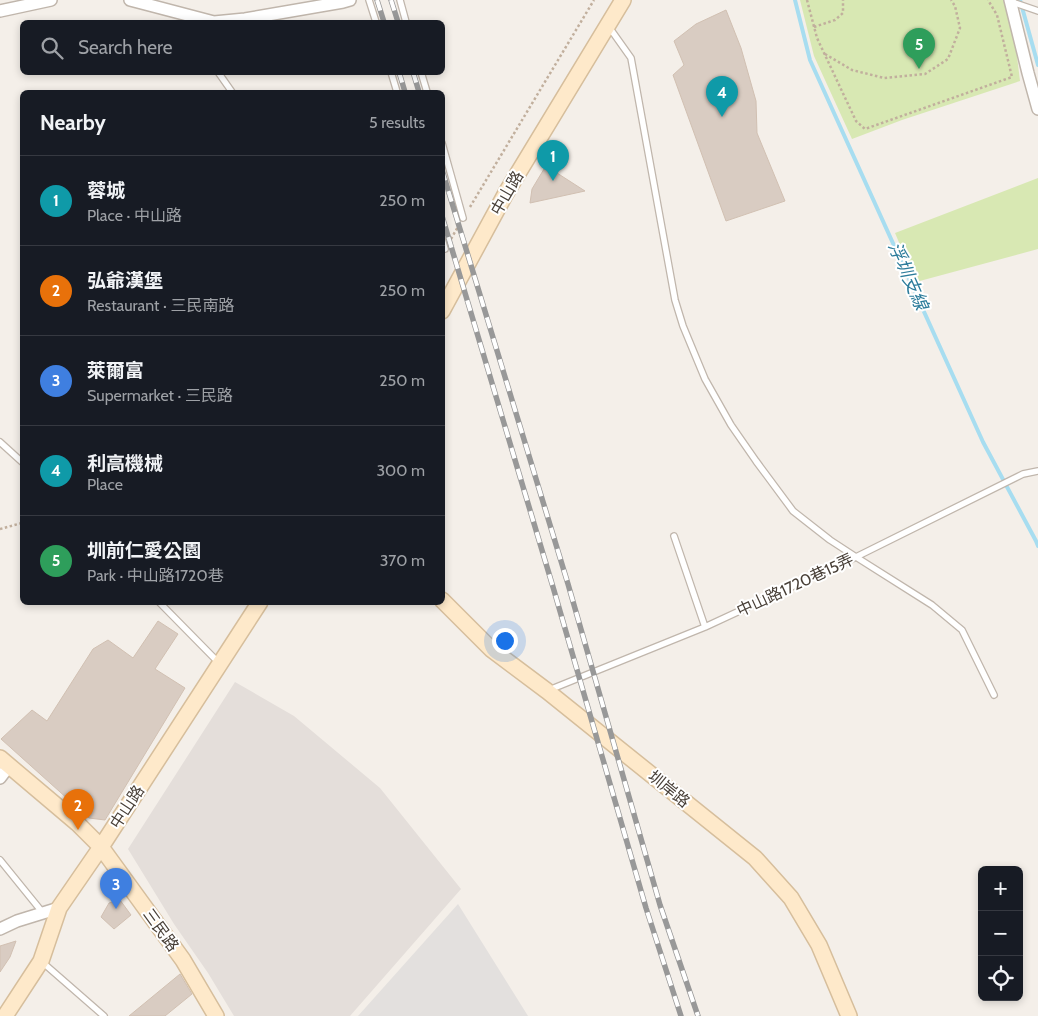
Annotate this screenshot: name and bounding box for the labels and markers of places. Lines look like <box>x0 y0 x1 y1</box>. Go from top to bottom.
pin: 5 <box>903 28 935 69</box>
pin: 4 <box>706 76 738 117</box>
pin: 1 <box>537 140 569 181</box>
pin: 2 <box>62 789 94 830</box>
pin: 3 <box>100 868 132 909</box>

